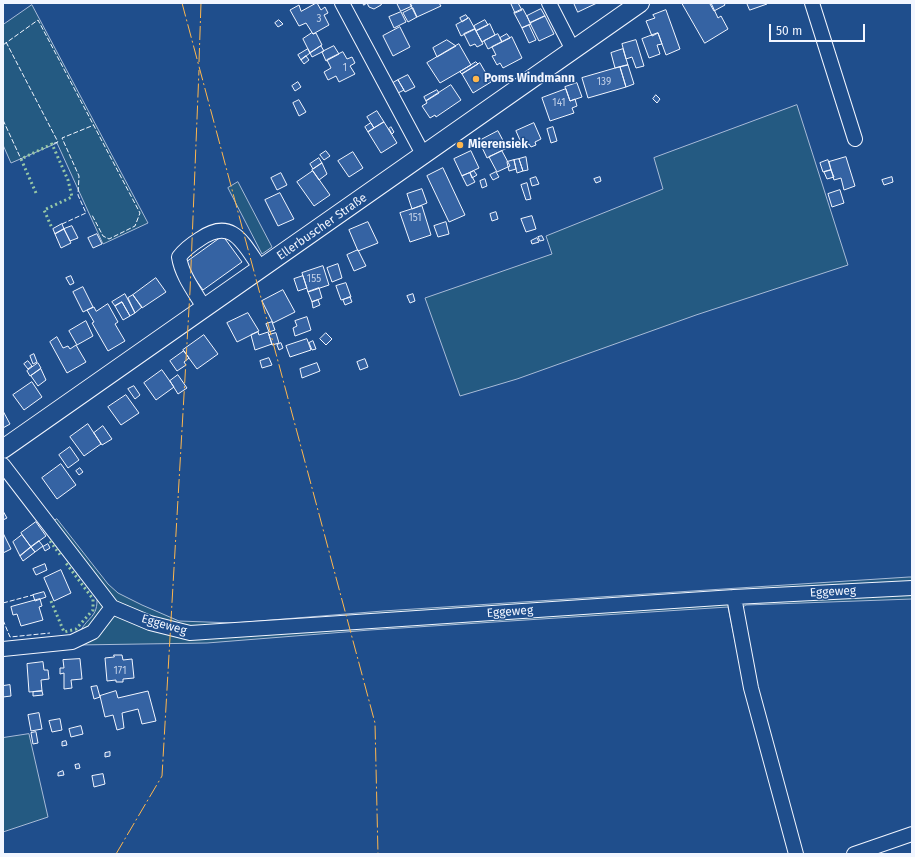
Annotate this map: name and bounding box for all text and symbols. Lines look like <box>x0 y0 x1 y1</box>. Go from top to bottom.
house number: 3 <box>317 13 321 25</box>
scale bar <box>771 16 867 42</box>
text: 50 m <box>776 24 802 38</box>
house number: 1 <box>343 62 347 74</box>
place label: Poms Windmann <box>484 72 575 86</box>
marker: Poms Windmann <box>471 74 481 84</box>
house number: 139 <box>597 76 611 88</box>
house number: 141 <box>552 97 566 109</box>
place label: Mierensiek <box>468 138 528 152</box>
marker: Mierensiek <box>455 140 465 150</box>
street label: Ellerbuscher Straße <box>274 191 370 263</box>
house number: 151 <box>408 212 422 224</box>
house number: 155 <box>307 273 321 285</box>
street label: Eggeweg <box>809 584 857 600</box>
street label: Eggeweg <box>486 603 534 621</box>
street label: Eggeweg <box>140 612 188 638</box>
house number: 171 <box>114 665 126 677</box>

